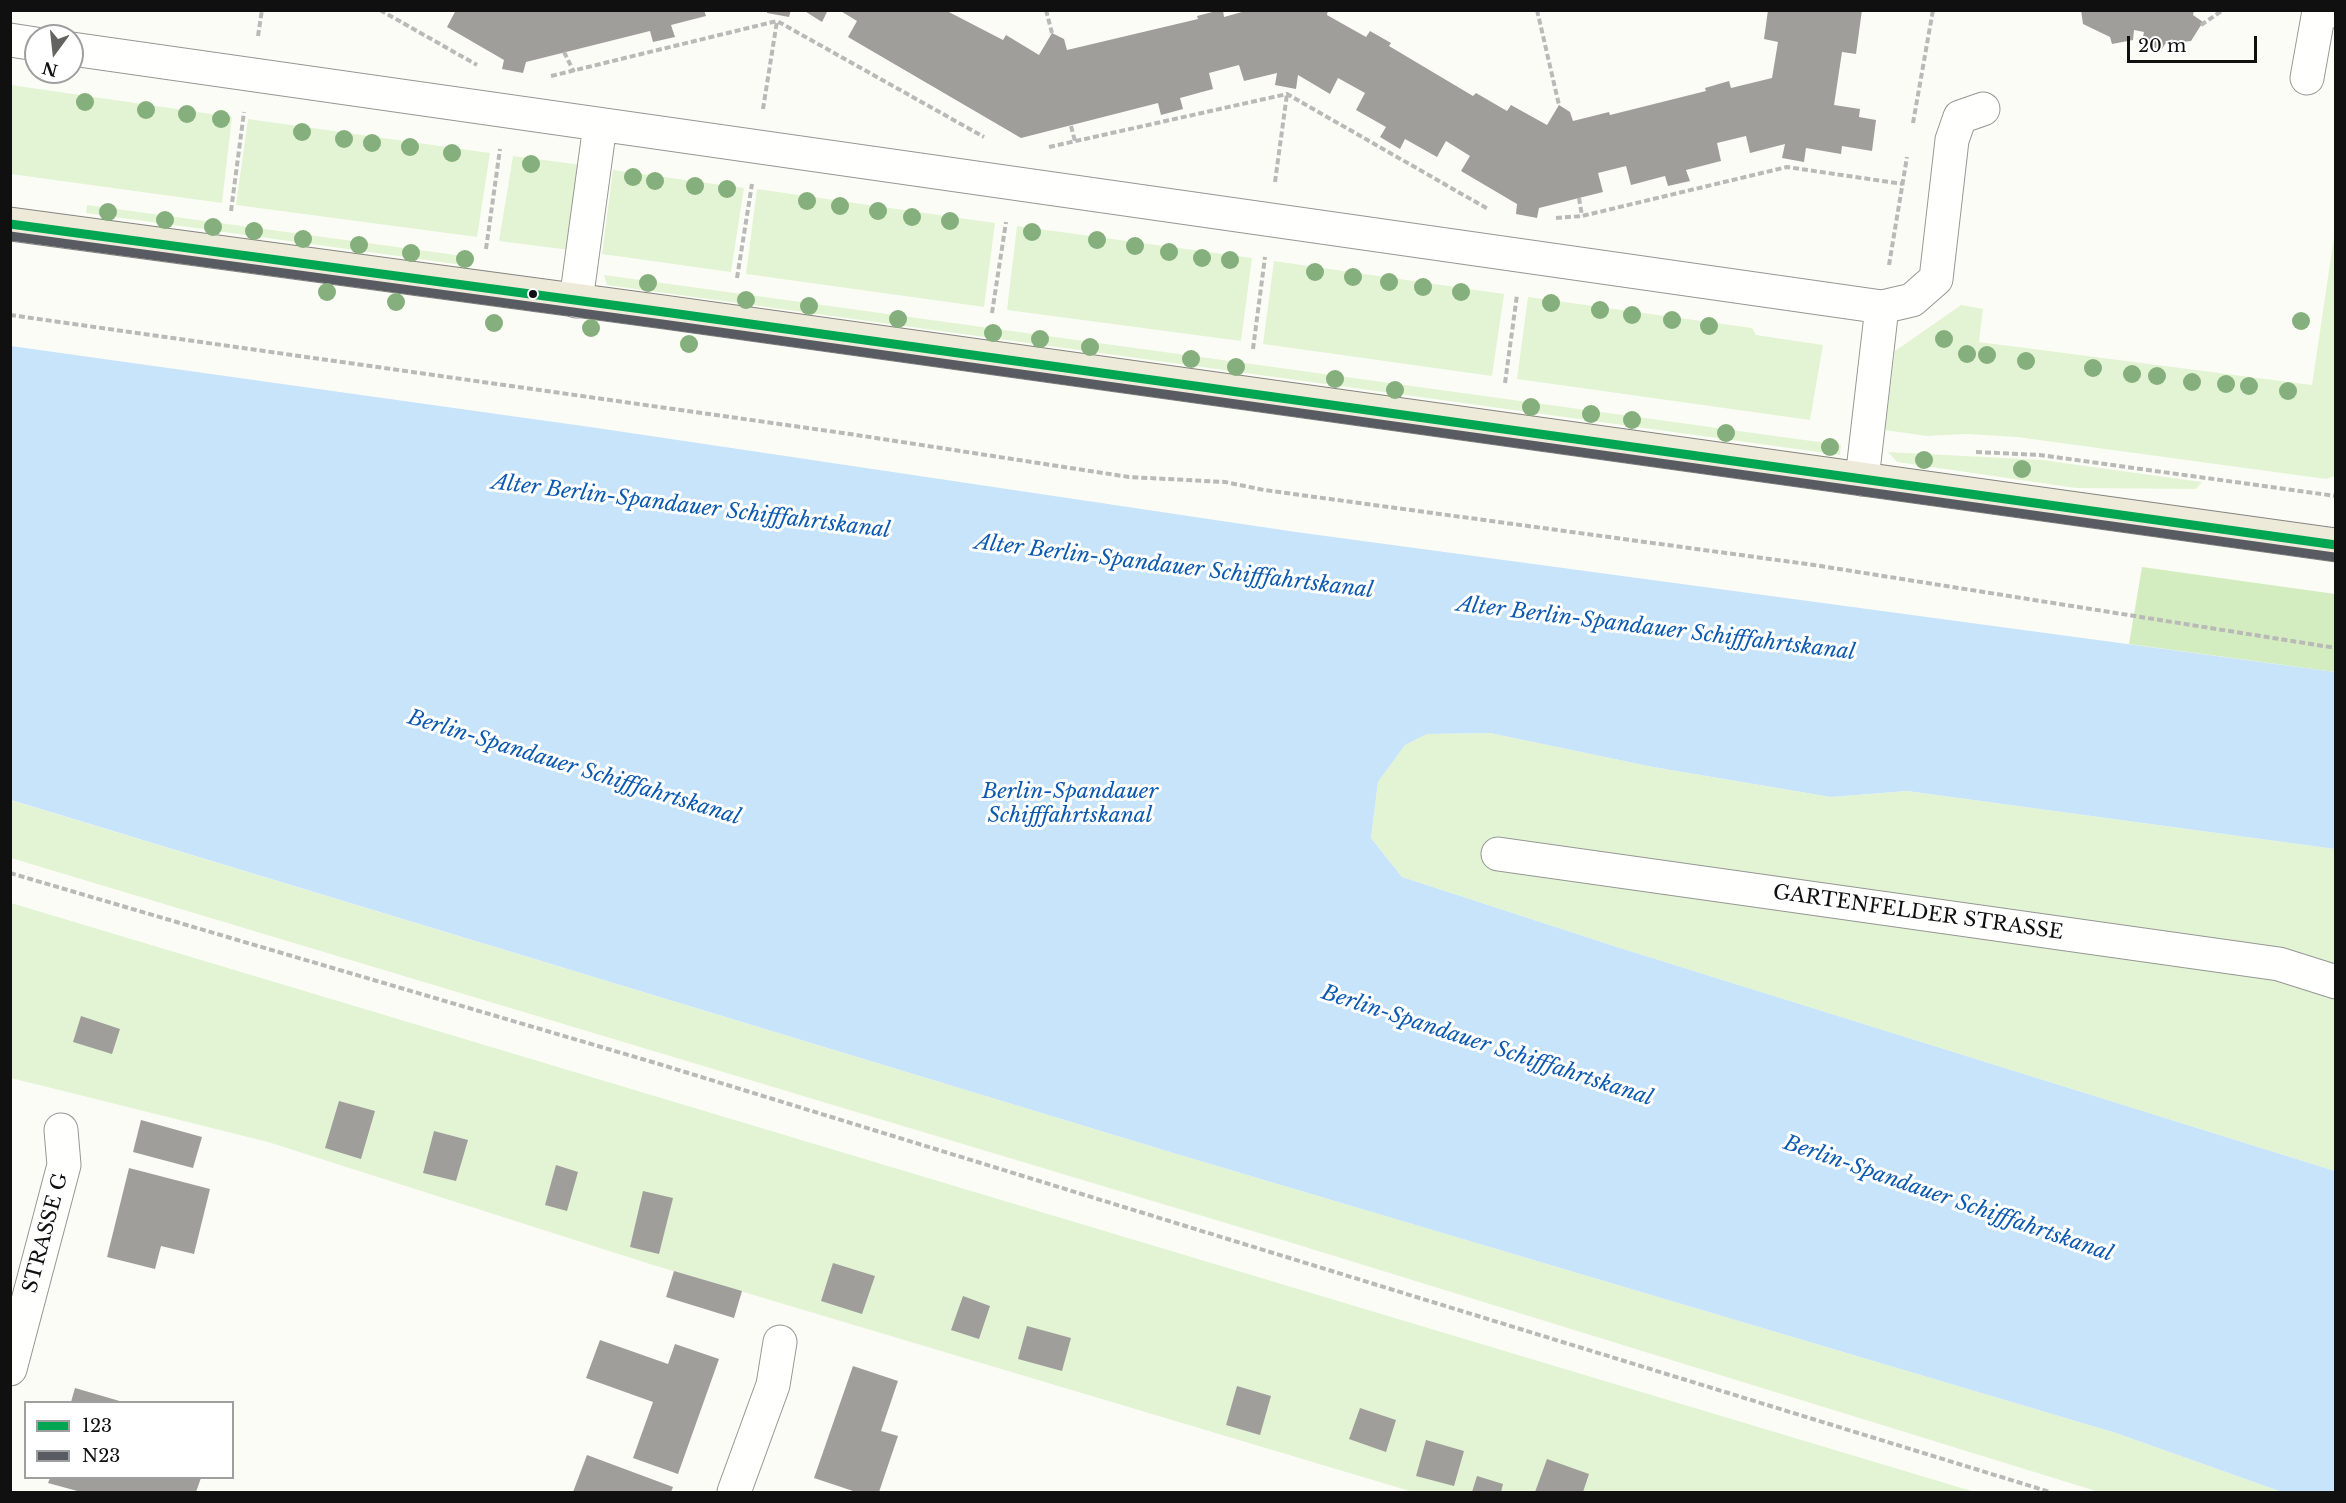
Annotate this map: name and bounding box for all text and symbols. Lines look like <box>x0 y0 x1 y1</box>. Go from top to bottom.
north arrow <box>24 24 84 84</box>
scale bar <box>2130 24 2260 62</box>
text: 20 m <box>2138 35 2186 57</box>
text: N <box>40 58 60 81</box>
unlabelled marker <box>527 288 539 300</box>
water label: Alter Berlin-Spandauer Schifffahrtskanal <box>490 470 892 544</box>
water label: Alter Berlin-Spandauer Schifffahrtskanal <box>973 530 1375 604</box>
water label: Alter Berlin-Spandauer Schifffahrtskanal <box>1455 592 1857 666</box>
water label: Berlin-Spandauer Schifffahrtskanal <box>405 705 743 831</box>
water label: Berlin-Spandauer Schifffahrtskanal <box>982 779 1158 829</box>
street label: GARTENFELDER STRASSE <box>1771 881 2065 945</box>
water label: Berlin-Spandauer Schifffahrtskanal <box>1318 980 1656 1112</box>
water label: Berlin-Spandauer Schifffahrtskanal <box>1780 1131 2116 1267</box>
street label: STRASSE G <box>18 1170 74 1296</box>
legend <box>24 1401 234 1479</box>
text: 123 <box>82 1415 112 1437</box>
text: N23 <box>82 1445 120 1467</box>

